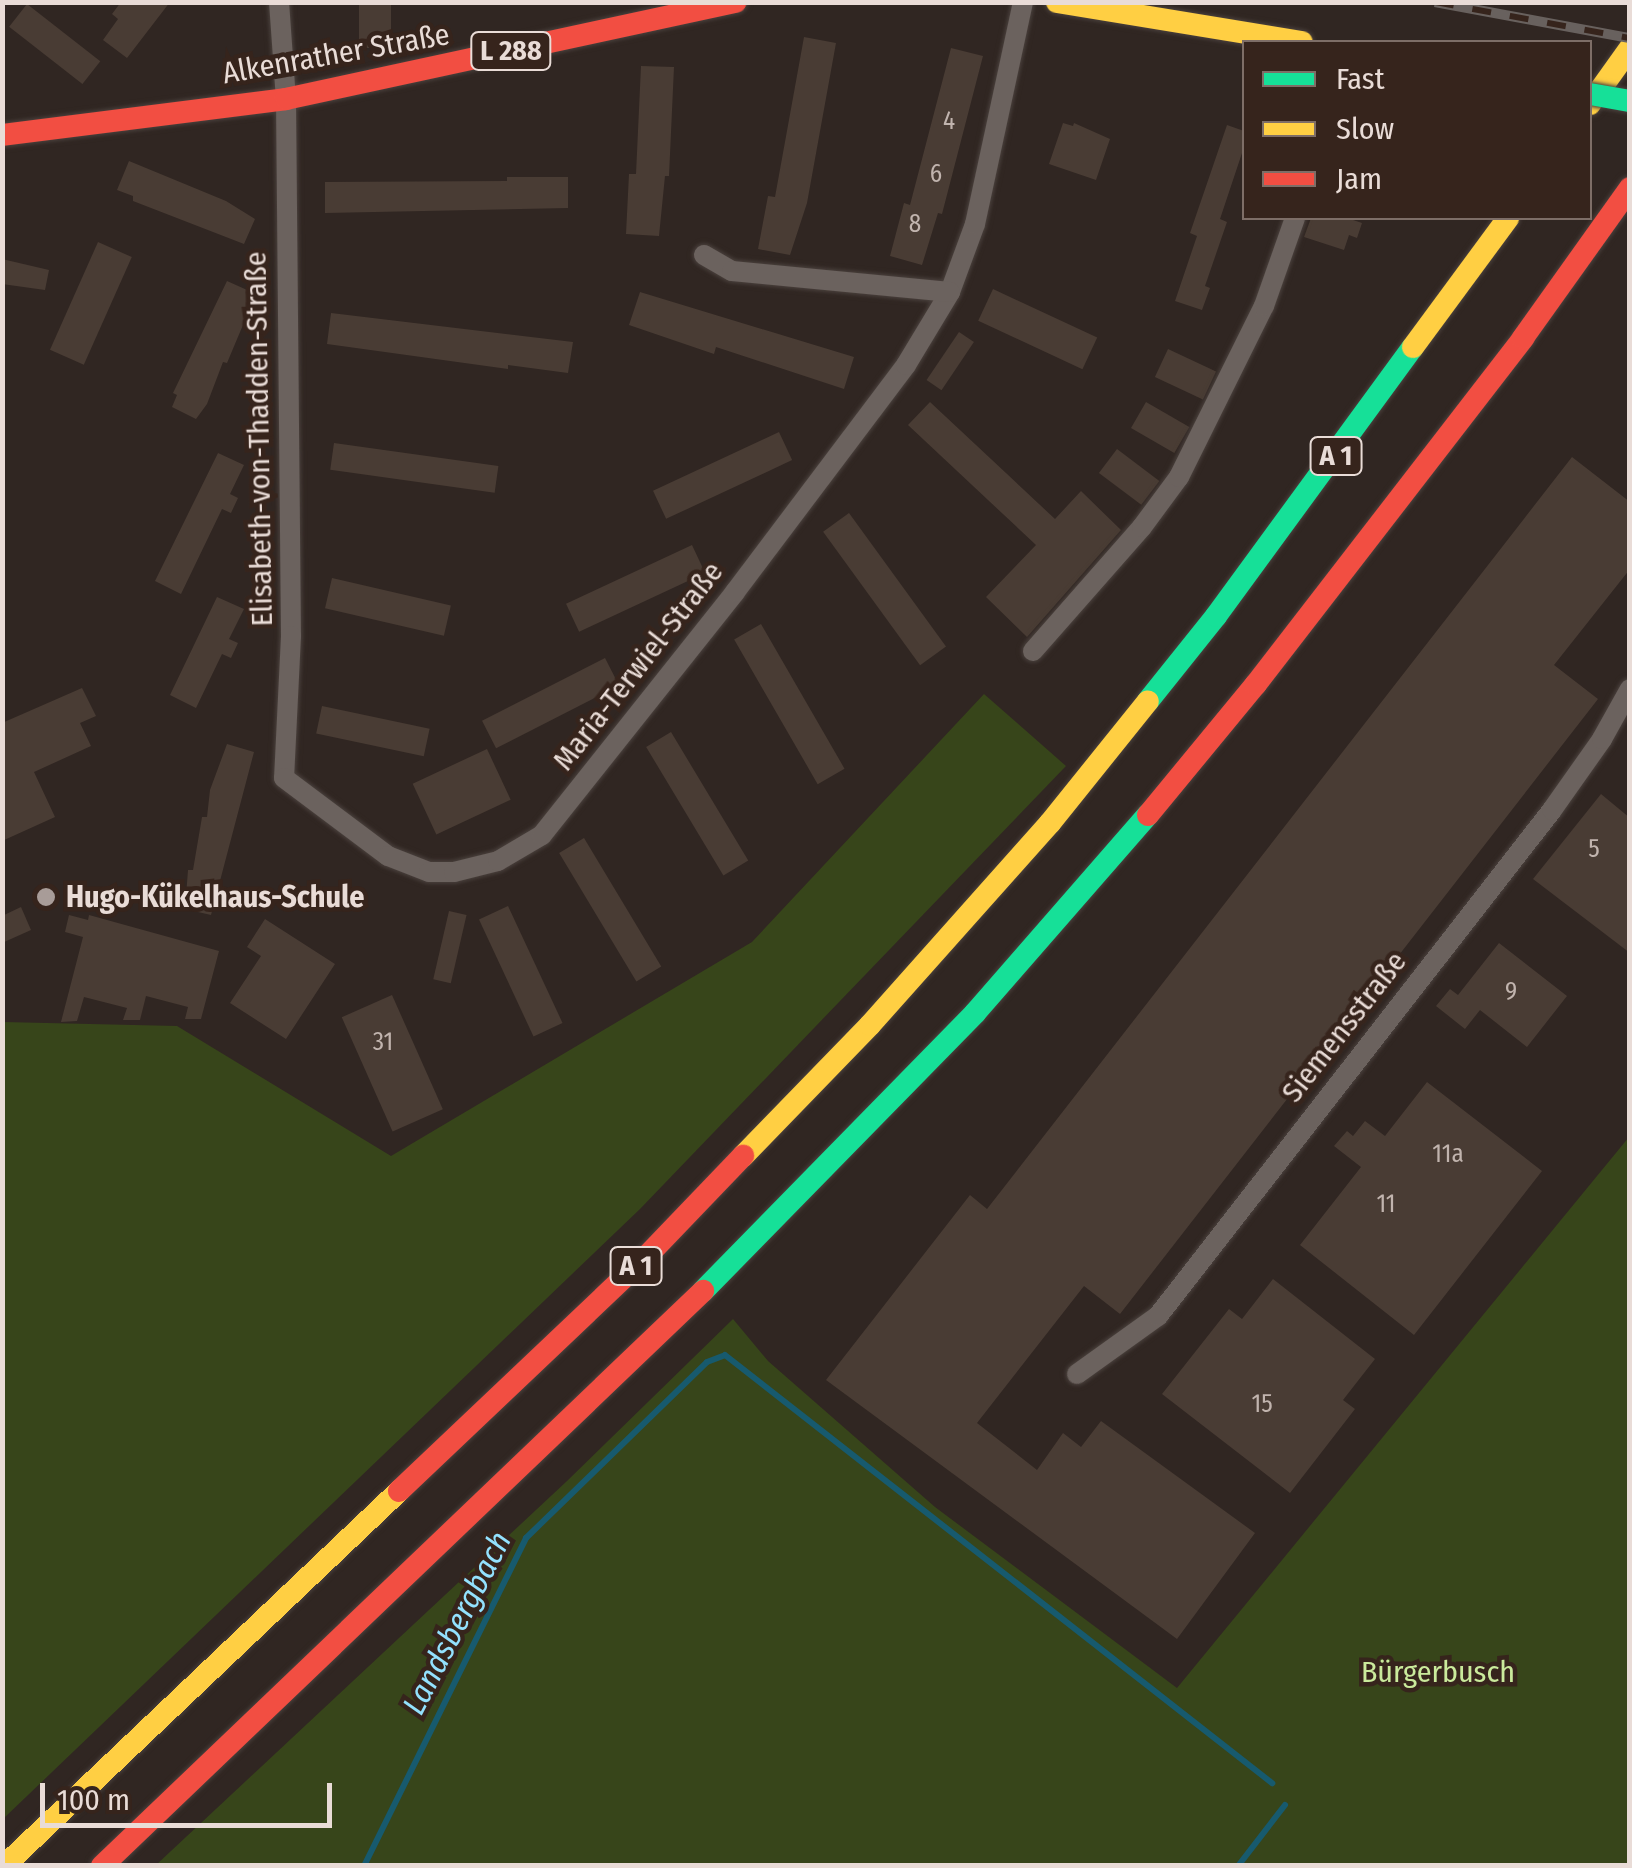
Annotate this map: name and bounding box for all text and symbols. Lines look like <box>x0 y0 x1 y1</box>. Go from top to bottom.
street label: Alkenrather Straße <box>220 16 452 92</box>
road number: L 288 <box>468 28 554 74</box>
legend <box>1242 40 1592 220</box>
text: Fast <box>1336 61 1384 97</box>
house number: 4 <box>943 106 955 136</box>
text: Slow <box>1336 111 1394 147</box>
house number: 6 <box>930 159 942 189</box>
text: Jam <box>1336 161 1382 197</box>
house number: 8 <box>909 209 921 239</box>
street label: Elisabeth-von-Thadden-Straße <box>238 251 280 627</box>
road number: A 1 <box>1308 433 1364 479</box>
street label: Maria-Terwiel-Straße <box>545 554 731 778</box>
house number: 5 <box>1588 834 1600 864</box>
place label: Hugo-Kükelhaus-Schule <box>66 879 364 915</box>
marker: Hugo-Kükelhaus-Schule <box>35 886 57 908</box>
street label: Siemensstraße <box>1274 945 1414 1109</box>
house number: 9 <box>1505 977 1517 1007</box>
house number: 31 <box>373 1027 393 1057</box>
house number: 11a <box>1432 1139 1464 1169</box>
house number: 11 <box>1376 1189 1396 1219</box>
road number: A 1 <box>608 1243 664 1289</box>
house number: 15 <box>1251 1389 1273 1419</box>
water label: Landsbergbach <box>394 1525 520 1721</box>
park label: Bürgerbusch <box>1361 1654 1515 1690</box>
scale bar <box>45 1763 338 1825</box>
text: 100 m <box>57 1782 130 1818</box>

